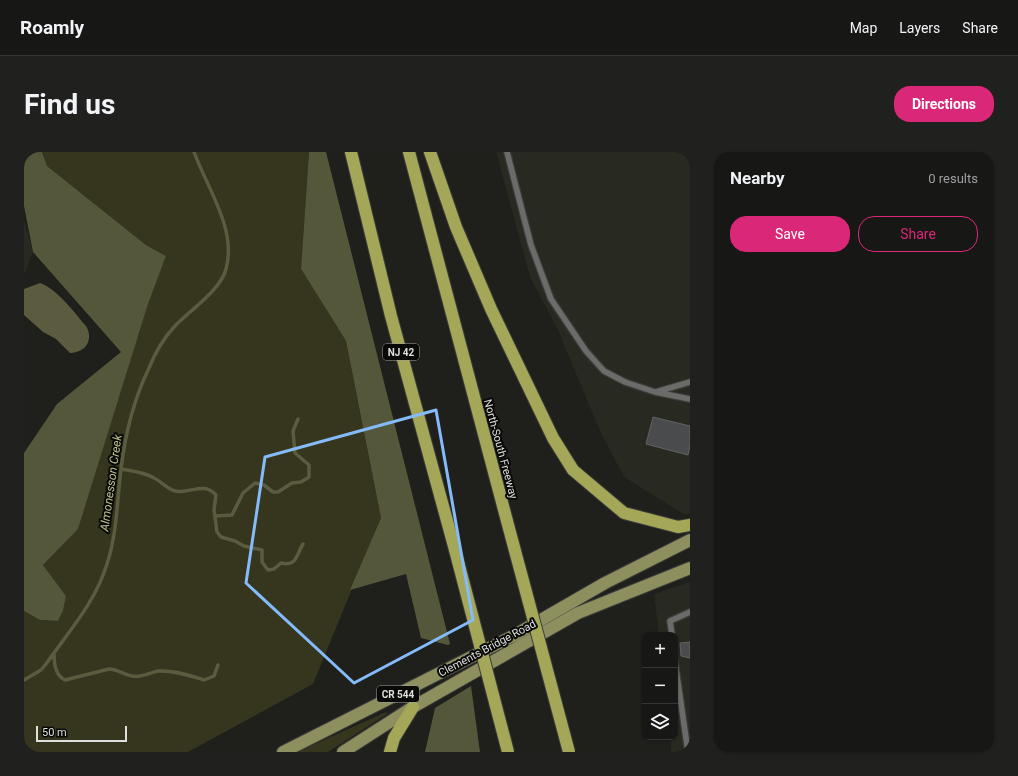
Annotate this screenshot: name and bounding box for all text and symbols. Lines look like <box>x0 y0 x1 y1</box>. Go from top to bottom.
text: Roamly <box>20 16 84 39</box>
text: Map <box>850 20 877 36</box>
text: Layers <box>899 20 940 36</box>
text: Share <box>962 20 998 36</box>
button: Directions <box>894 86 994 122</box>
text: Find us <box>24 88 115 121</box>
text: Nearby <box>730 168 785 188</box>
text: 0 results <box>928 171 978 186</box>
button: Save <box>730 216 850 252</box>
button: Share <box>858 216 978 252</box>
road number: NJ 42 <box>383 344 419 360</box>
street label: North-South Freeway <box>481 398 520 501</box>
water label: Almonesson Creek <box>97 433 125 533</box>
street label: Clements Bridge Road <box>436 617 538 680</box>
map controls <box>642 632 678 740</box>
button: + <box>642 632 678 668</box>
button: − <box>642 668 678 704</box>
road number: CR 544 <box>377 686 419 702</box>
button: layers <box>642 704 678 740</box>
scale bar <box>36 724 127 743</box>
text: 50 m <box>42 726 67 739</box>

